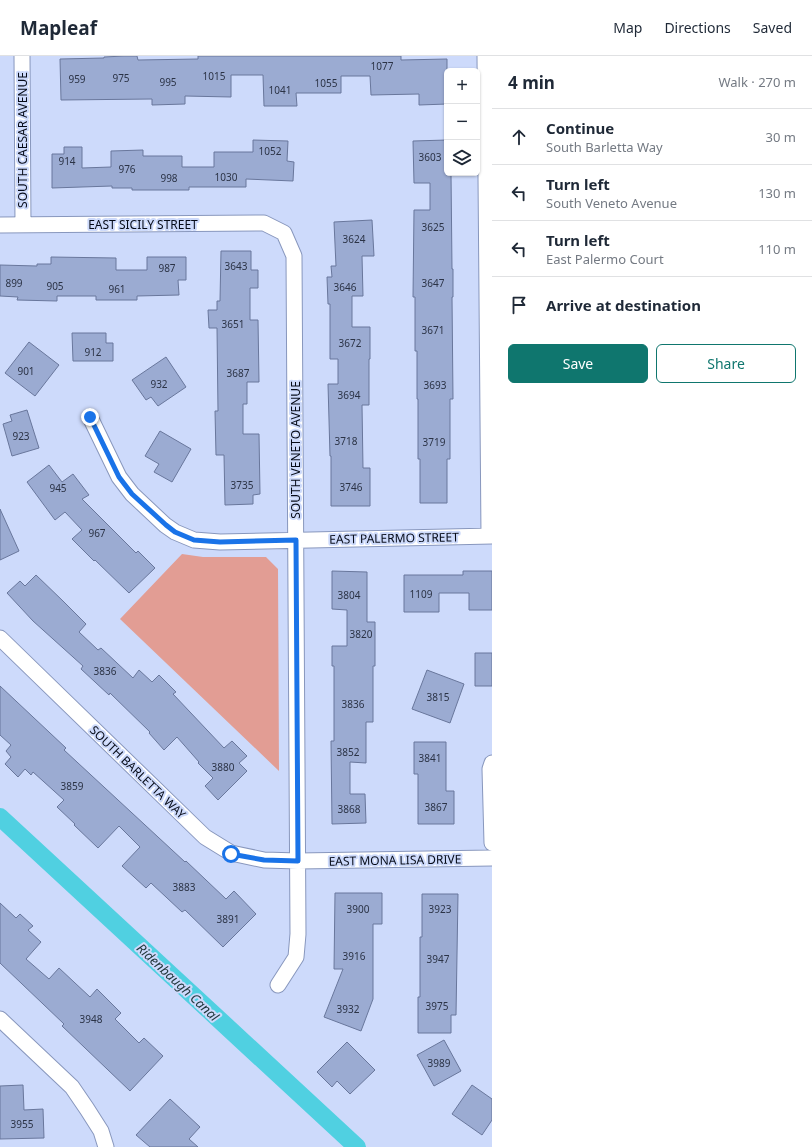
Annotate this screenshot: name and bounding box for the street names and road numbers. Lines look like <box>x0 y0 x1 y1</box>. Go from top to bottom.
street label: SOUTH CAESAR AVENUE <box>14 72 31 208</box>
street label: EAST SICILY STREET <box>88 216 198 233</box>
street label: SOUTH VENETO AVENUE <box>287 381 304 519</box>
street label: EAST PALERMO STREET <box>329 528 459 548</box>
street label: SOUTH BARLETTA WAY <box>86 722 190 822</box>
street label: EAST MONA LISA DRIVE <box>328 850 462 870</box>

